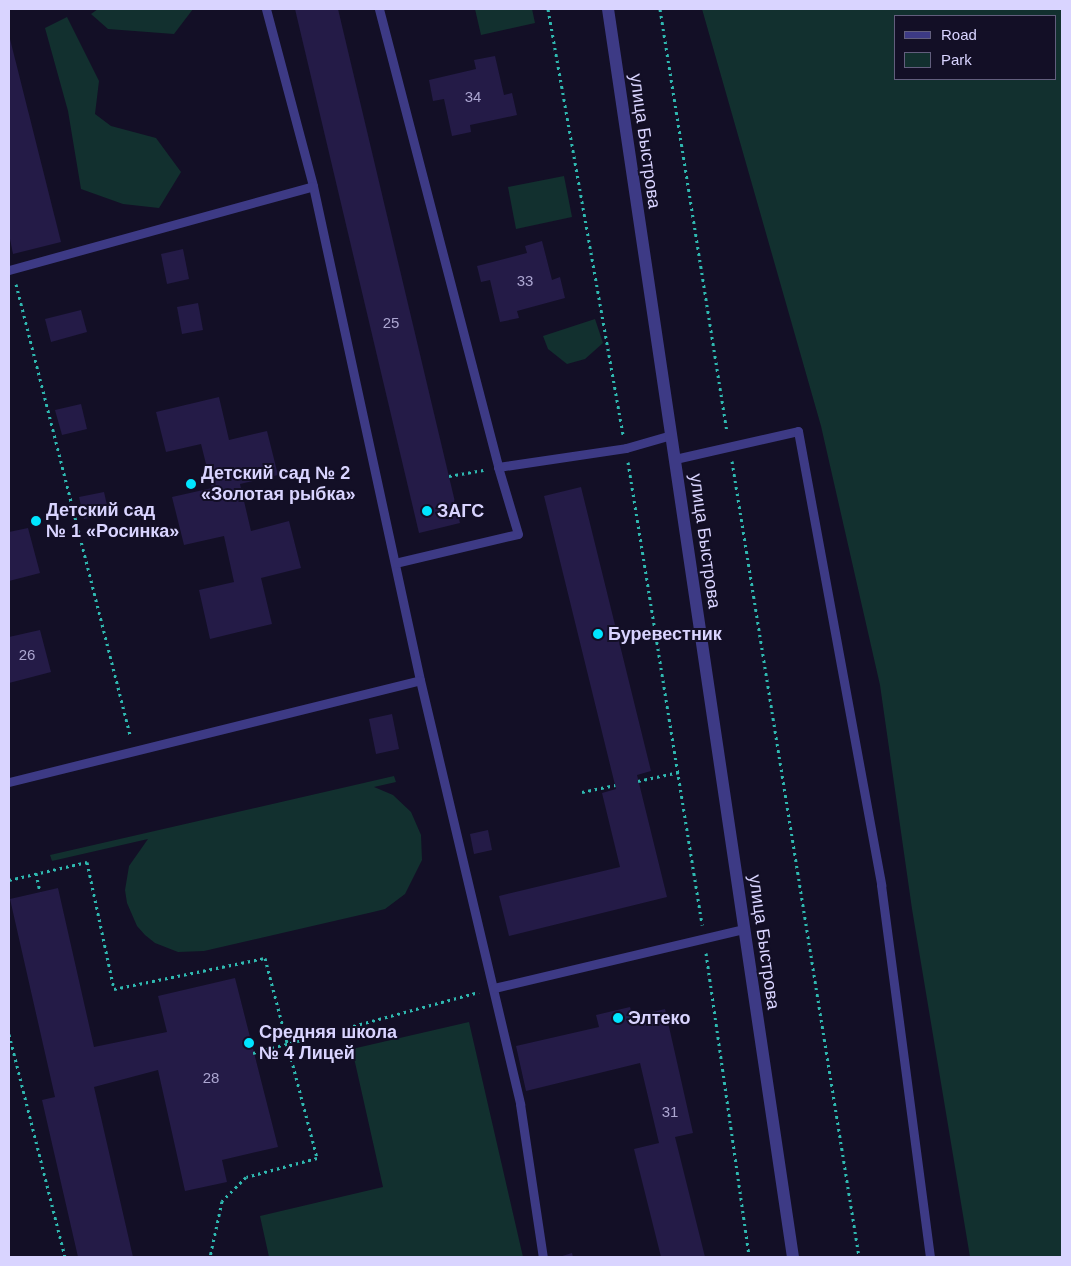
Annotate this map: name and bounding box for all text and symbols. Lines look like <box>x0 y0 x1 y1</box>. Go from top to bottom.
legend <box>894 15 1056 80</box>
text: Road <box>941 26 977 43</box>
text: Park <box>941 51 972 68</box>
street label: улица Быстрова <box>625 72 665 210</box>
house number: 34 <box>465 88 481 106</box>
house number: 33 <box>517 272 533 290</box>
house number: 25 <box>383 314 399 332</box>
place label: Детский сад № 2 «Золотая рыбка» <box>201 463 355 506</box>
street label: улица Быстрова <box>685 472 725 610</box>
marker: Детский сад № 2 «Золотая рыбка» <box>185 478 197 490</box>
place label: Детский сад № 1 «Росинка» <box>46 500 179 542</box>
place label: ЗАГС <box>437 500 484 522</box>
marker: ЗАГС <box>421 505 433 517</box>
marker: Детский сад № 1 «Росинка» <box>30 515 42 527</box>
place label: Буревестник <box>608 623 722 645</box>
marker: Буревестник <box>592 628 604 640</box>
house number: 26 <box>19 646 35 664</box>
street label: улица Быстрова <box>744 873 784 1011</box>
place label: Элтеко <box>628 1007 690 1029</box>
marker: Элтеко <box>612 1012 624 1024</box>
place label: Средняя школа № 4 Лицей <box>259 1022 397 1064</box>
marker: Средняя школа № 4 Лицей <box>243 1037 255 1049</box>
house number: 28 <box>203 1069 219 1087</box>
house number: 31 <box>662 1103 678 1121</box>

